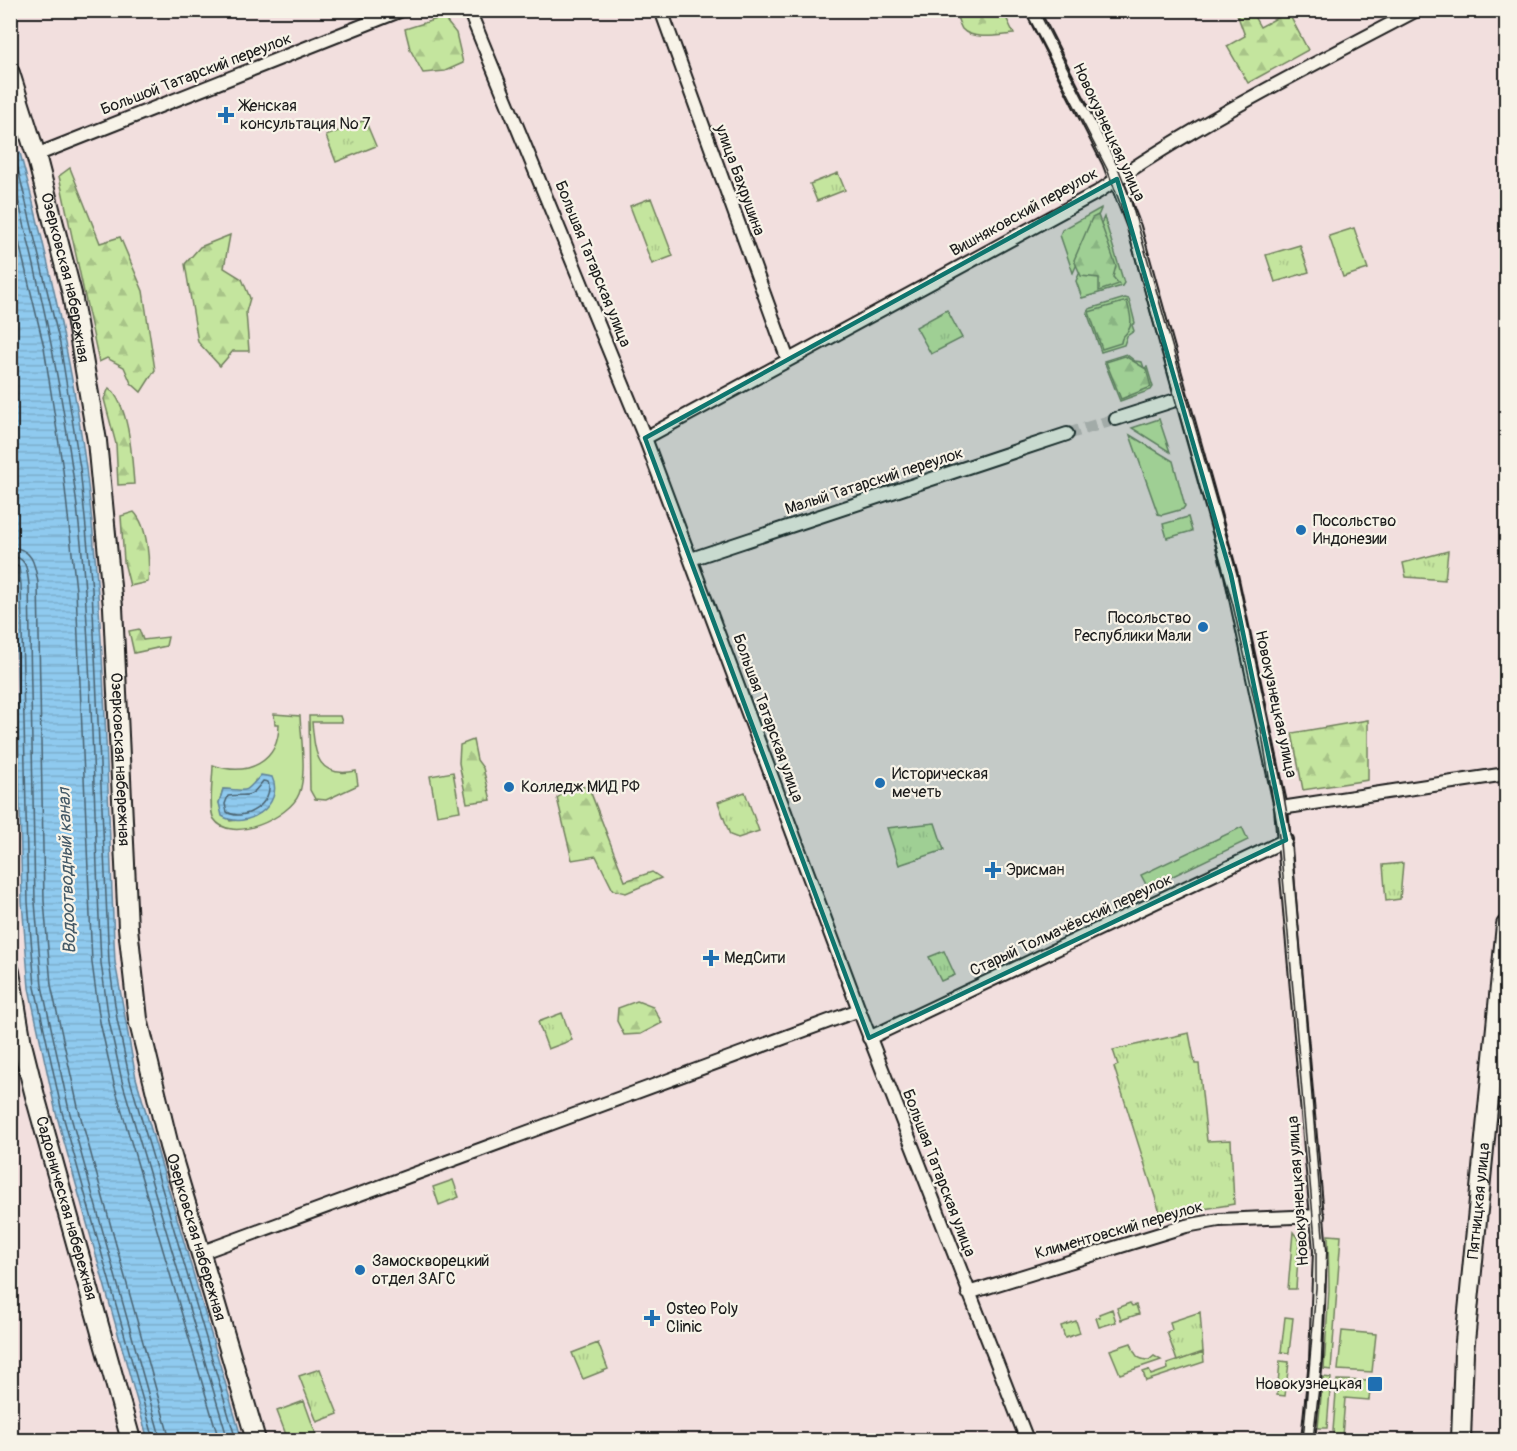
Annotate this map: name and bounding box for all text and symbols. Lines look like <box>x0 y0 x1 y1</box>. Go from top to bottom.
street label: Большой Татарский переулок <box>98 28 294 120</box>
street label: Новокузнецкая улица <box>1068 60 1150 204</box>
place label: Женская консультация № 7 <box>237 96 371 134</box>
marker: Женская консультация № 7 <box>217 106 235 124</box>
street label: улица Бахрушина <box>710 121 769 238</box>
street label: Вишняковский переулок <box>947 163 1101 261</box>
street label: Большая Татарская улица <box>550 178 636 350</box>
street label: Озерковская набережная <box>36 190 93 364</box>
street label: Малый Татарский переулок <box>782 443 966 519</box>
place label: Посольство Индонезии <box>1313 511 1396 549</box>
marker: Посольство Индонезии <box>1294 523 1308 537</box>
place label: Посольство Республики Мали <box>1074 608 1191 646</box>
marker: Посольство Республики Мали <box>1196 620 1210 634</box>
street label: Новокузнецкая улица <box>1251 628 1301 780</box>
street label: Большая Татарская улица <box>728 631 808 805</box>
street label: Озерковская набережная <box>106 672 134 847</box>
place label: Историческая мечеть <box>892 764 988 802</box>
marker: Историческая мечеть <box>873 776 887 790</box>
place label: Колледж МИД РФ <box>521 777 640 797</box>
marker: Колледж МИД РФ <box>502 780 516 794</box>
water label: Водоотводный канал <box>53 786 81 954</box>
place label: Эрисман <box>1006 860 1064 880</box>
marker: Эрисман <box>984 861 1002 879</box>
street label: Старый Толмачёвский переулок <box>967 869 1175 981</box>
place label: МедСити <box>724 948 785 968</box>
marker: МедСити <box>702 949 720 967</box>
street label: Большая Татарская улица <box>898 1086 980 1260</box>
street label: Садовническая набережная <box>31 1114 101 1302</box>
street label: Новокузнецкая улица <box>1283 1115 1313 1267</box>
street label: Пятницкая улица <box>1463 1142 1495 1260</box>
street label: Озерковская набережная <box>162 1151 230 1323</box>
street label: Климентовский переулок <box>1033 1196 1205 1264</box>
place label: Замоскворецкий отдел ЗАГС <box>372 1251 490 1289</box>
marker: Замоскворецкий отдел ЗАГС <box>353 1263 367 1277</box>
place label: Osteo Poly Clinic <box>666 1299 738 1337</box>
marker: Osteo Poly Clinic <box>643 1309 661 1327</box>
place label: Новокузнецкая <box>1255 1374 1362 1394</box>
marker: Новокузнецкая <box>1366 1375 1384 1393</box>

